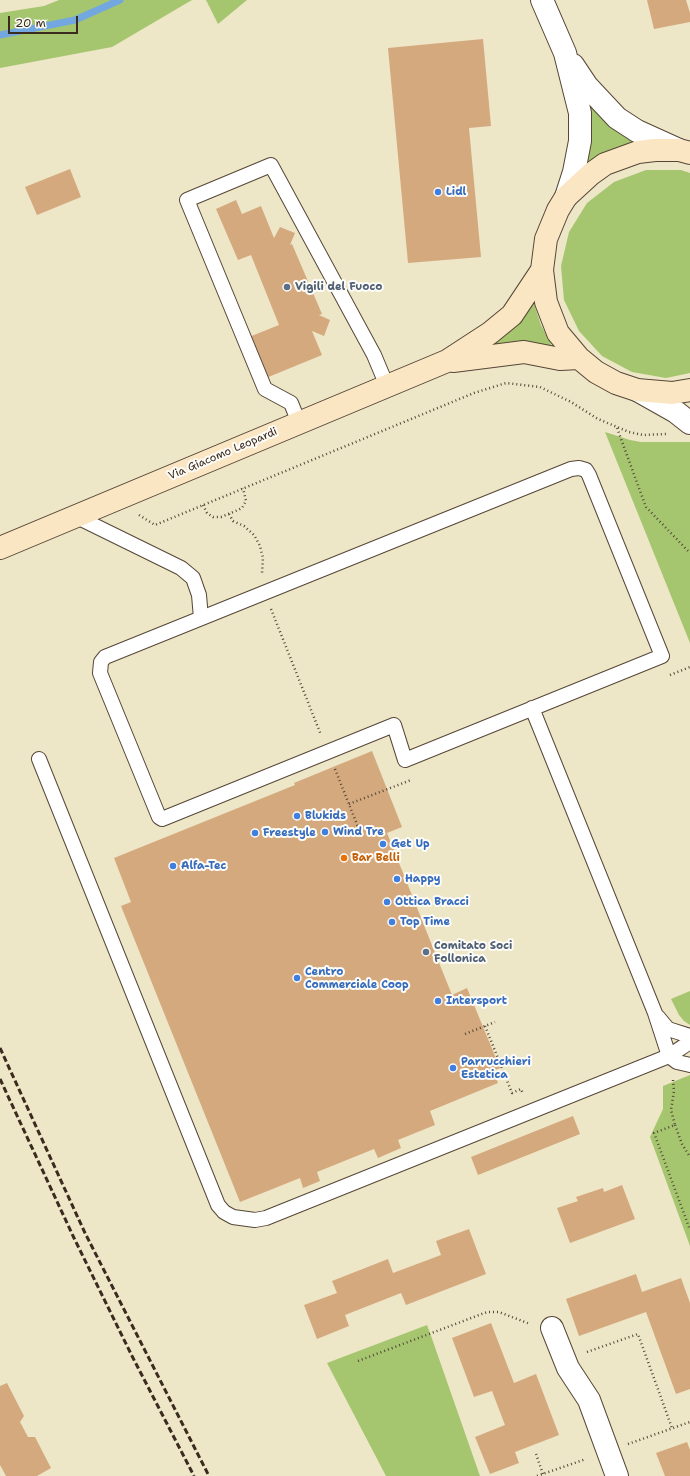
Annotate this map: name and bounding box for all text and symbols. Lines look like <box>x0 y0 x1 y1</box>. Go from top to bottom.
scale bar <box>10 8 80 34</box>
text: 20 m <box>15 15 46 31</box>
place label: Lidl <box>446 185 466 199</box>
marker: Lidl <box>433 187 443 197</box>
place label: Vigili del Fuoco <box>295 280 382 294</box>
marker: Vigili del Fuoco <box>282 282 292 292</box>
street label: Via Giacomo Leopardi <box>167 425 279 483</box>
place label: Blukids <box>305 809 346 823</box>
marker: Blukids <box>292 811 302 821</box>
place label: Wind Tre <box>333 825 384 839</box>
place label: Freestyle <box>263 826 316 840</box>
marker: Wind Tre <box>320 827 330 837</box>
marker: Freestyle <box>250 828 260 838</box>
place label: Get Up <box>391 837 430 851</box>
marker: Get Up <box>378 839 388 849</box>
place label: Bar Belli <box>352 851 400 865</box>
marker: Bar Belli <box>339 853 349 863</box>
place label: Alfa-Tec <box>181 859 226 873</box>
marker: Alfa-Tec <box>168 861 178 871</box>
place label: Happy <box>405 872 440 886</box>
marker: Happy <box>392 874 402 884</box>
place label: Ottica Bracci <box>395 895 469 909</box>
marker: Ottica Bracci <box>382 897 392 907</box>
place label: Top Time <box>400 915 450 929</box>
marker: Top Time <box>387 917 397 927</box>
place label: Comitato Soci Follonica <box>434 939 512 965</box>
marker: Comitato Soci Follonica <box>421 947 431 957</box>
place label: Centro Commerciale Coop <box>305 965 409 991</box>
marker: Centro Commerciale Coop <box>292 973 302 983</box>
place label: Intersport <box>446 994 507 1008</box>
marker: Intersport <box>433 996 443 1006</box>
place label: Parrucchieri Estetica <box>461 1055 531 1081</box>
marker: Parrucchieri Estetica <box>448 1063 458 1073</box>

